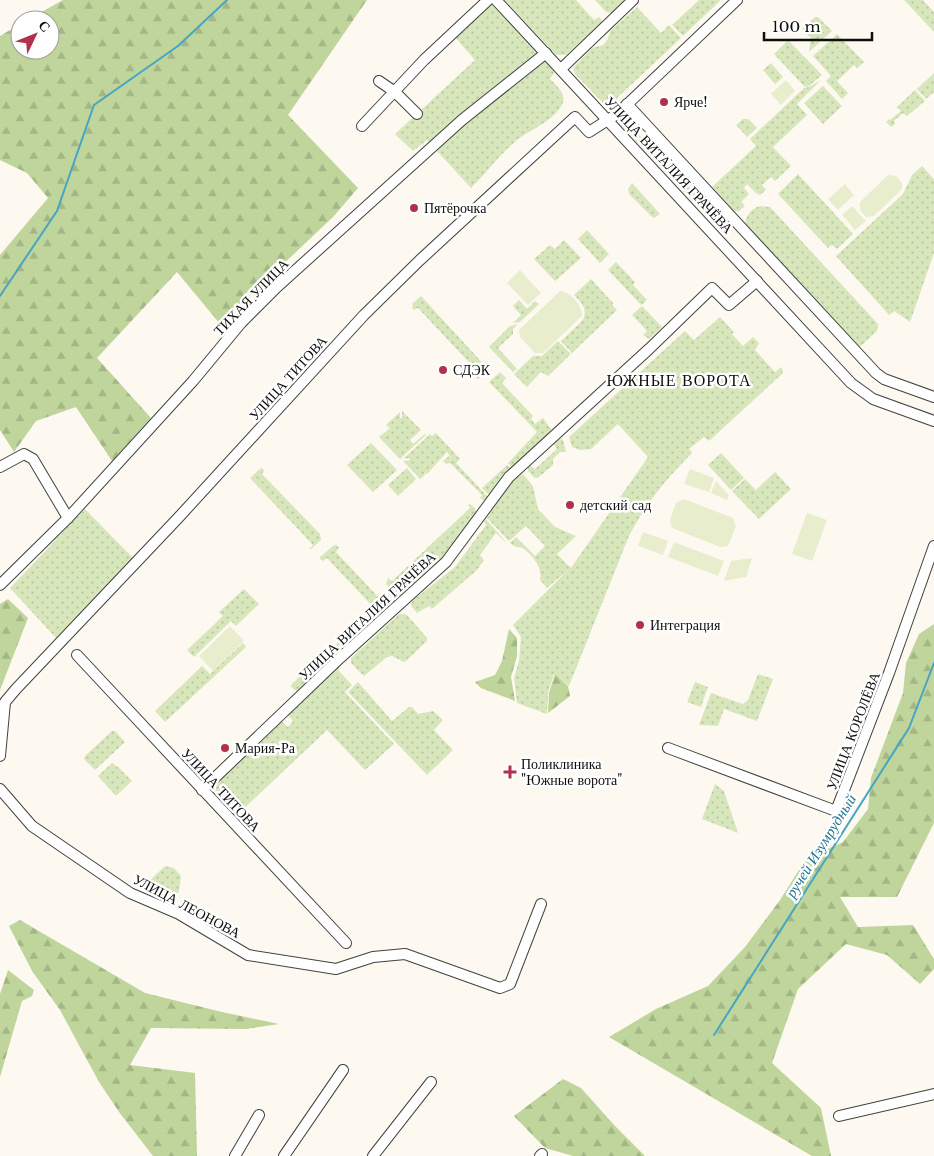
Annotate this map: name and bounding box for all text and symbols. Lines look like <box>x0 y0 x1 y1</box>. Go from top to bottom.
north arrow <box>10 10 60 60</box>
scale bar <box>764 10 872 42</box>
text: С <box>34 16 55 36</box>
text: 100 m <box>772 17 821 36</box>
street label: УЛИЦА ВИТАЛИЯ ГРАЧЁВА <box>601 93 738 238</box>
place label: Ярче! <box>674 93 708 111</box>
marker: Ярче! <box>658 96 670 108</box>
place label: Пятёрочка <box>424 199 487 217</box>
marker: Пятёрочка <box>408 202 420 214</box>
street label: ТИХАЯ УЛИЦА <box>210 254 293 339</box>
street label: УЛИЦА ТИТОВА <box>245 331 331 424</box>
place label: СДЭК <box>453 361 491 379</box>
marker: СДЭК <box>437 364 449 376</box>
district label: ЮЖНЫЕ ВОРОТА <box>607 370 751 390</box>
place label: детский сад <box>580 496 651 514</box>
marker: детский сад <box>564 499 576 511</box>
street label: УЛИЦА ВИТАЛИЯ ГРАЧЁВА <box>295 547 440 684</box>
place label: Интеграция <box>650 616 721 634</box>
marker: Интеграция <box>634 619 646 631</box>
street label: УЛИЦА КОРОЛЁВА <box>822 668 884 793</box>
place label: Мария-Ра <box>235 739 296 757</box>
marker: Мария-Ра <box>219 742 231 754</box>
street label: УЛИЦА ТИТОВА <box>178 744 265 836</box>
place label: Поликлиника "Южные ворота" <box>521 755 622 789</box>
marker: Поликлиника "Южные ворота" <box>503 765 517 779</box>
water label: ручей Изумрудный <box>781 790 860 902</box>
street label: УЛИЦА ЛЕОНОВА <box>130 870 245 942</box>

